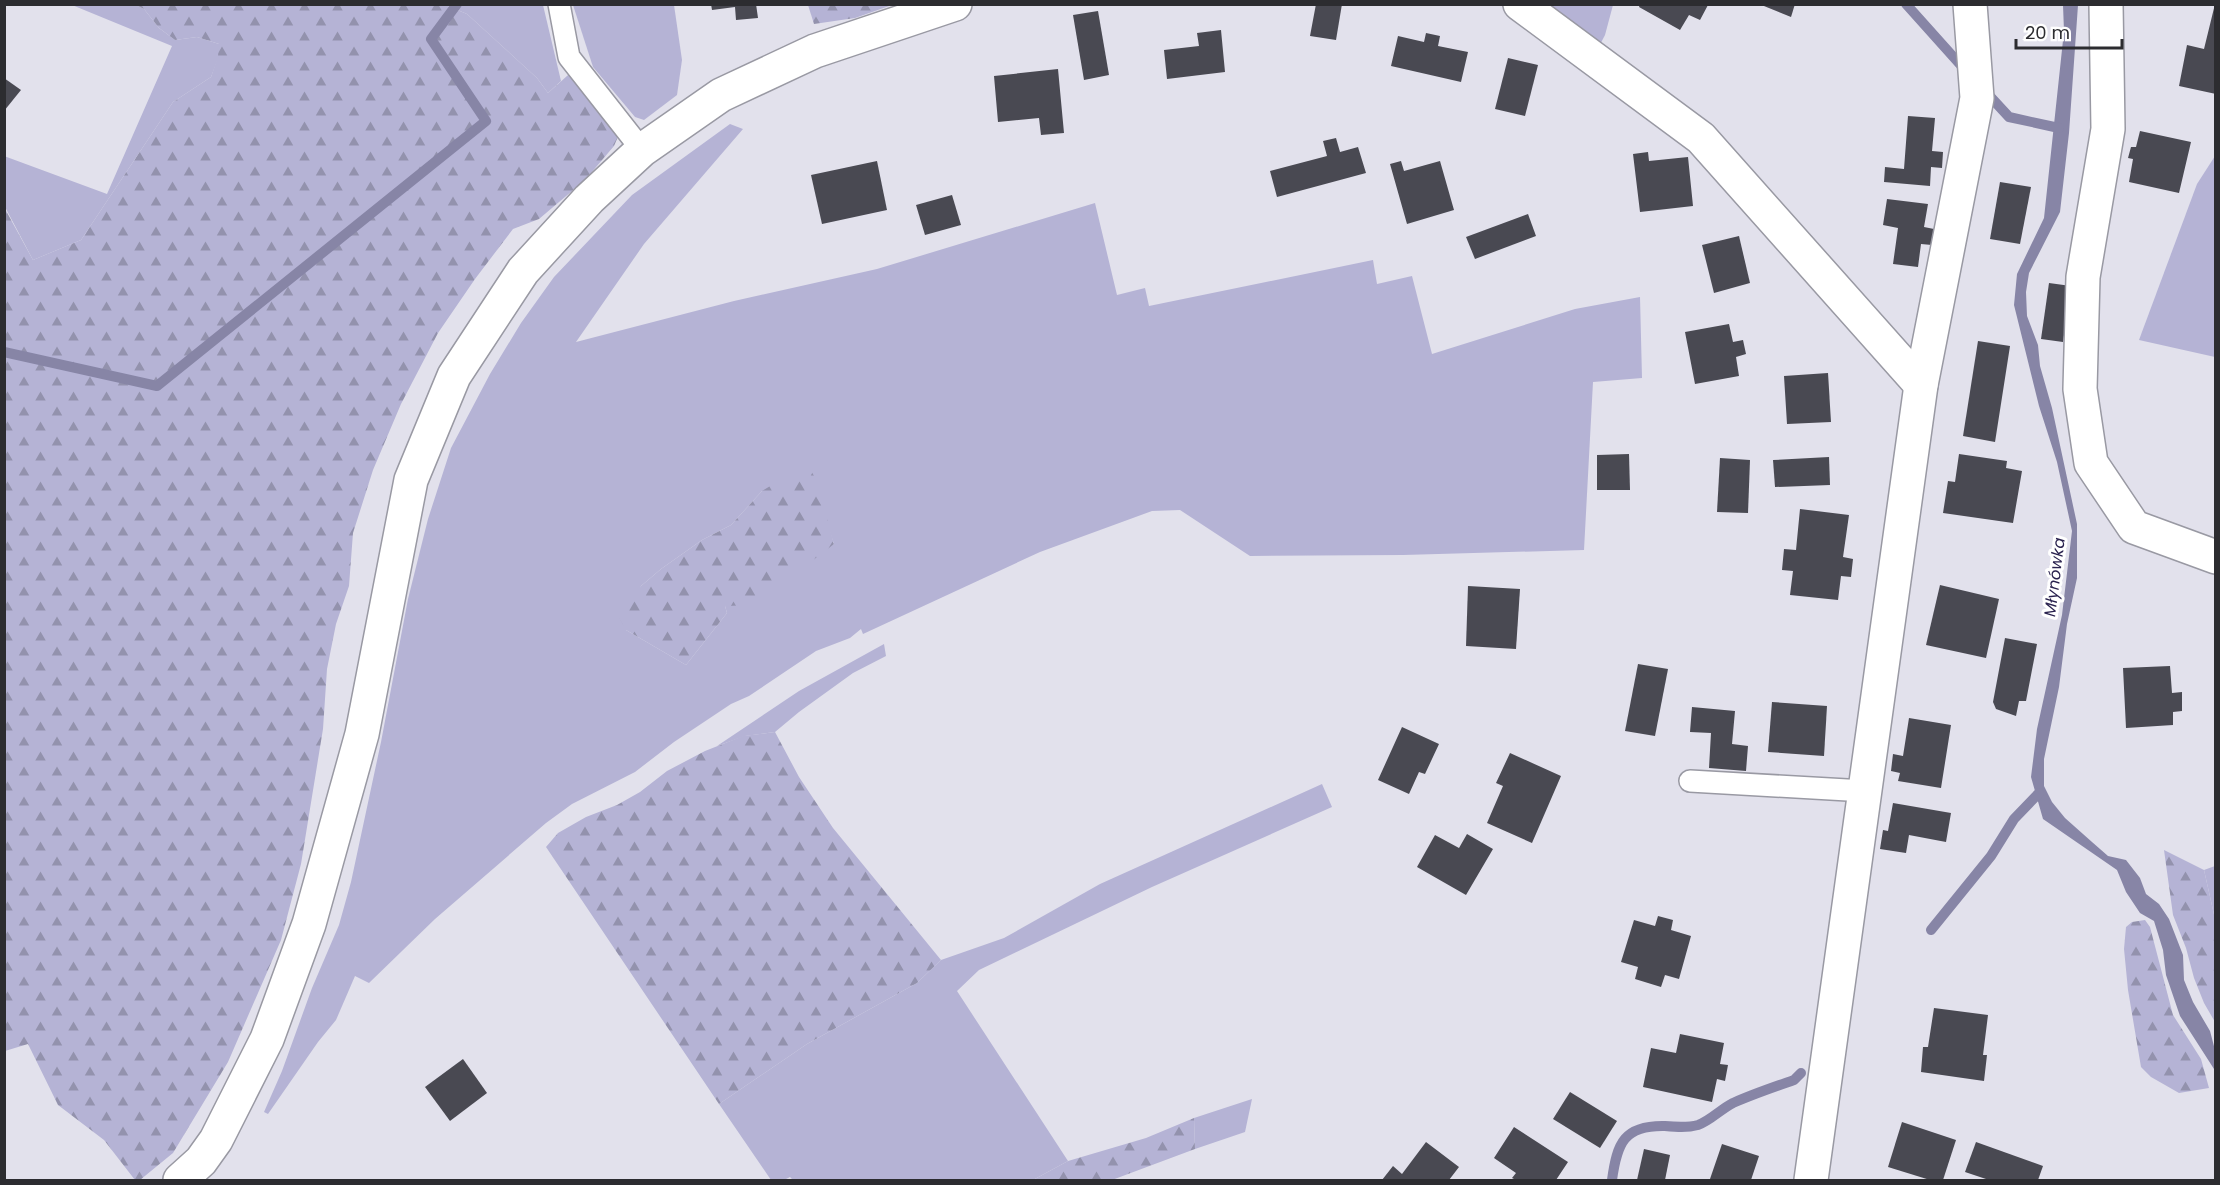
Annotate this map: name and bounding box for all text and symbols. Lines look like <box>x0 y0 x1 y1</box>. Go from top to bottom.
scale bar <box>2016 12 2122 50</box>
text: 20 m <box>2025 20 2070 45</box>
water label: Młynówka <box>2038 536 2071 618</box>

